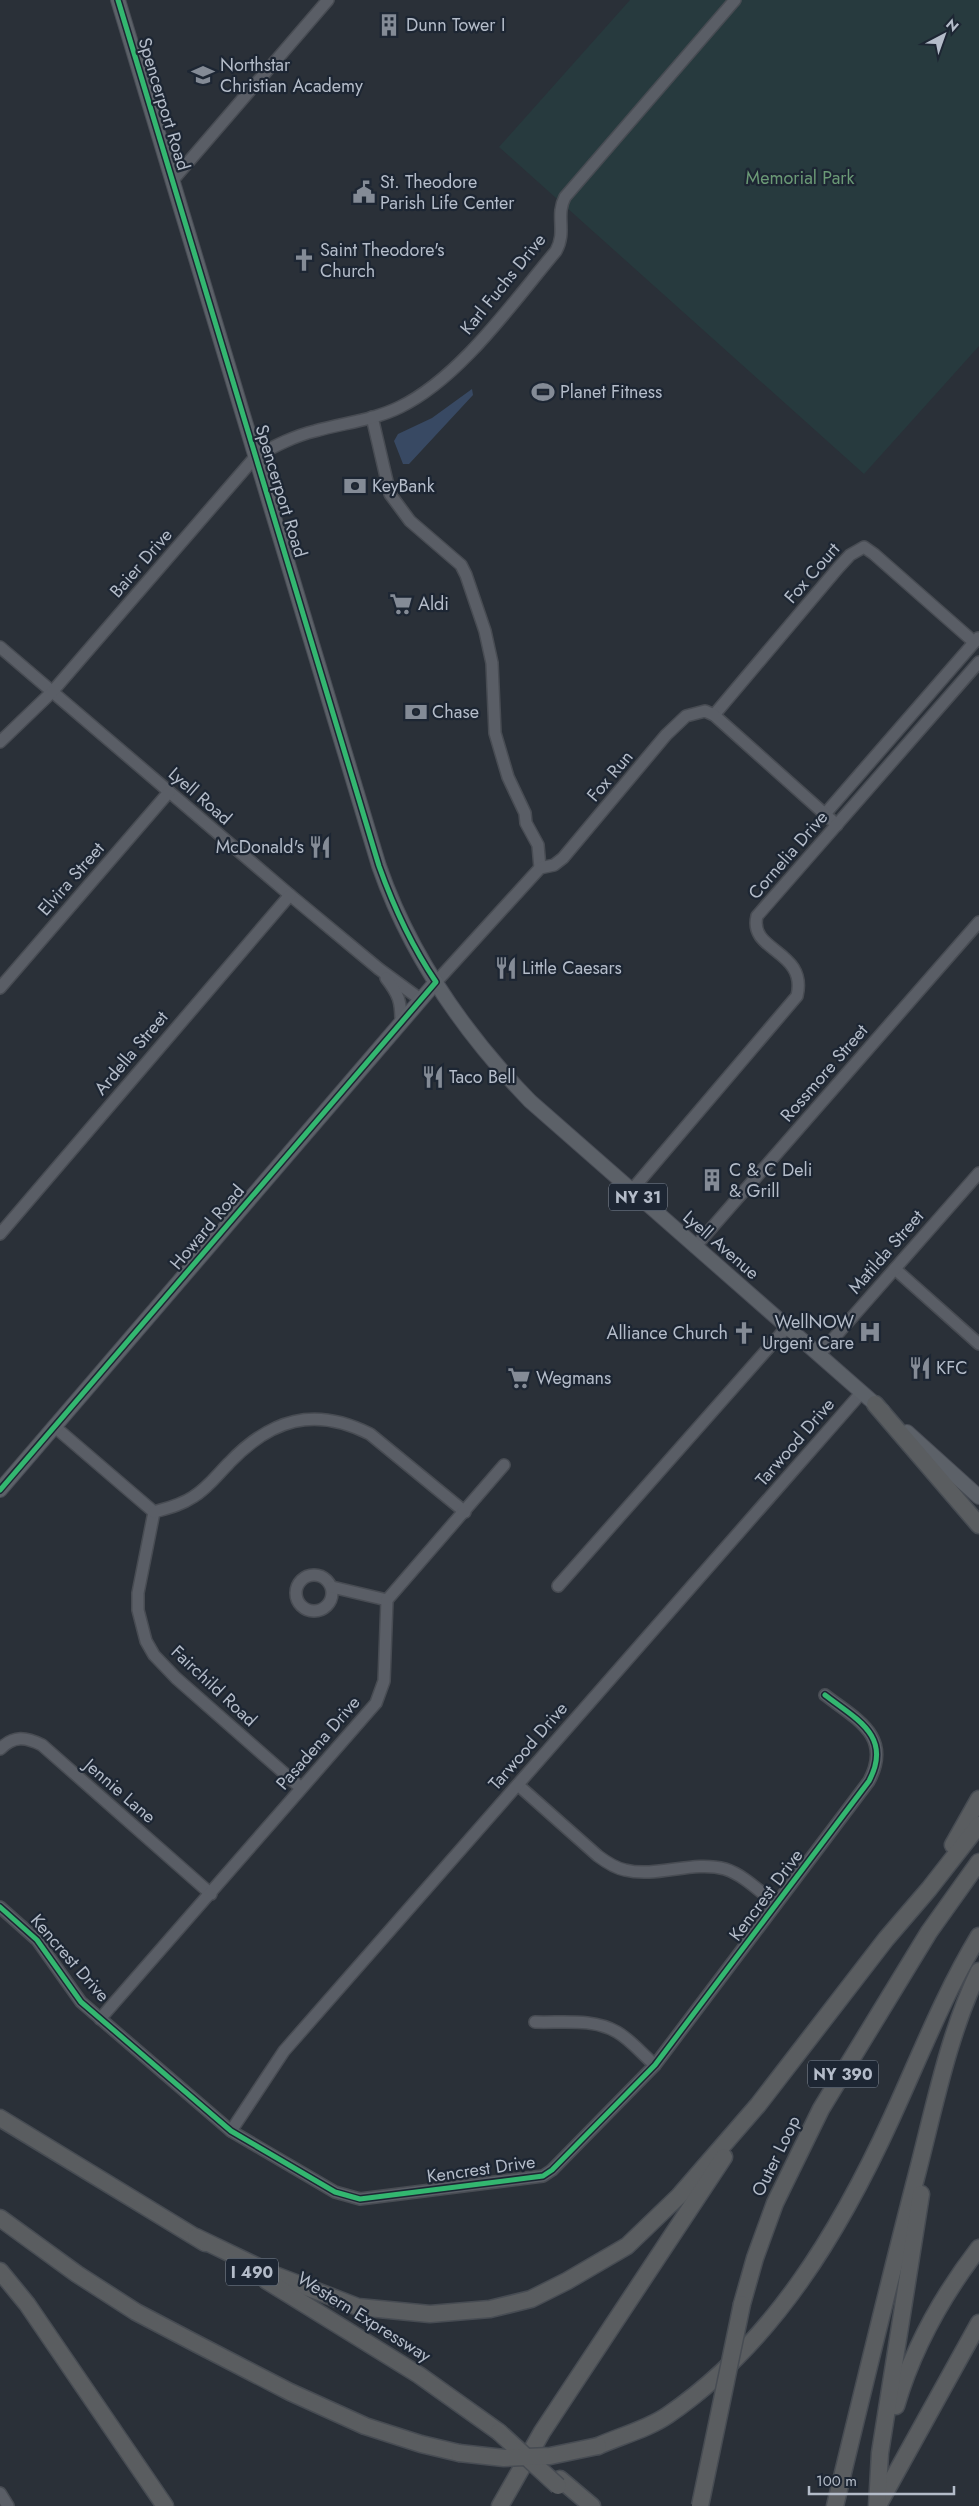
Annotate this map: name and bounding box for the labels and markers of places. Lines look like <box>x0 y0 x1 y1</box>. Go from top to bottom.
building icon: Dunn Tower I <box>376 12 402 38</box>
place label: Dunn Tower I <box>406 12 505 38</box>
place label: Northstar Christian Academy <box>220 52 363 99</box>
school or university icon: Northstar Christian Academy <box>190 62 216 88</box>
place label: St. Theodore Parish Life Center <box>380 169 515 216</box>
public building icon: St. Theodore Parish Life Center <box>351 179 377 205</box>
place label: Saint Theodore's Church <box>320 237 445 284</box>
church icon: Saint Theodore's Church <box>291 247 317 273</box>
sports icon: Planet Fitness <box>530 379 556 405</box>
place label: Planet Fitness <box>560 379 662 405</box>
bank icon: KeyBank <box>342 473 368 499</box>
place label: KeyBank <box>372 473 435 499</box>
supermarket icon: Aldi <box>388 591 414 617</box>
place label: Aldi <box>418 591 449 617</box>
bank icon: Chase <box>403 699 429 725</box>
place label: Chase <box>432 699 479 725</box>
place label: McDonald's <box>216 834 304 860</box>
restaurant icon: McDonald's <box>307 834 333 860</box>
restaurant icon: Little Caesars <box>493 955 519 981</box>
place label: Little Caesars <box>522 955 622 981</box>
restaurant icon: Taco Bell <box>420 1064 446 1090</box>
place label: Taco Bell <box>449 1064 516 1090</box>
place label: C & C Deli & Grill <box>729 1157 812 1204</box>
building icon: C & C Deli & Grill <box>699 1167 725 1193</box>
place label: WellNOW Urgent Care <box>762 1309 854 1356</box>
hospital icon: WellNOW Urgent Care <box>857 1319 883 1345</box>
place label: Alliance Church <box>607 1320 728 1346</box>
church icon: Alliance Church <box>731 1320 757 1346</box>
restaurant icon: KFC <box>907 1355 933 1381</box>
place label: KFC <box>936 1355 968 1381</box>
supermarket icon: Wegmans <box>506 1365 532 1391</box>
place label: Wegmans <box>536 1365 611 1391</box>

